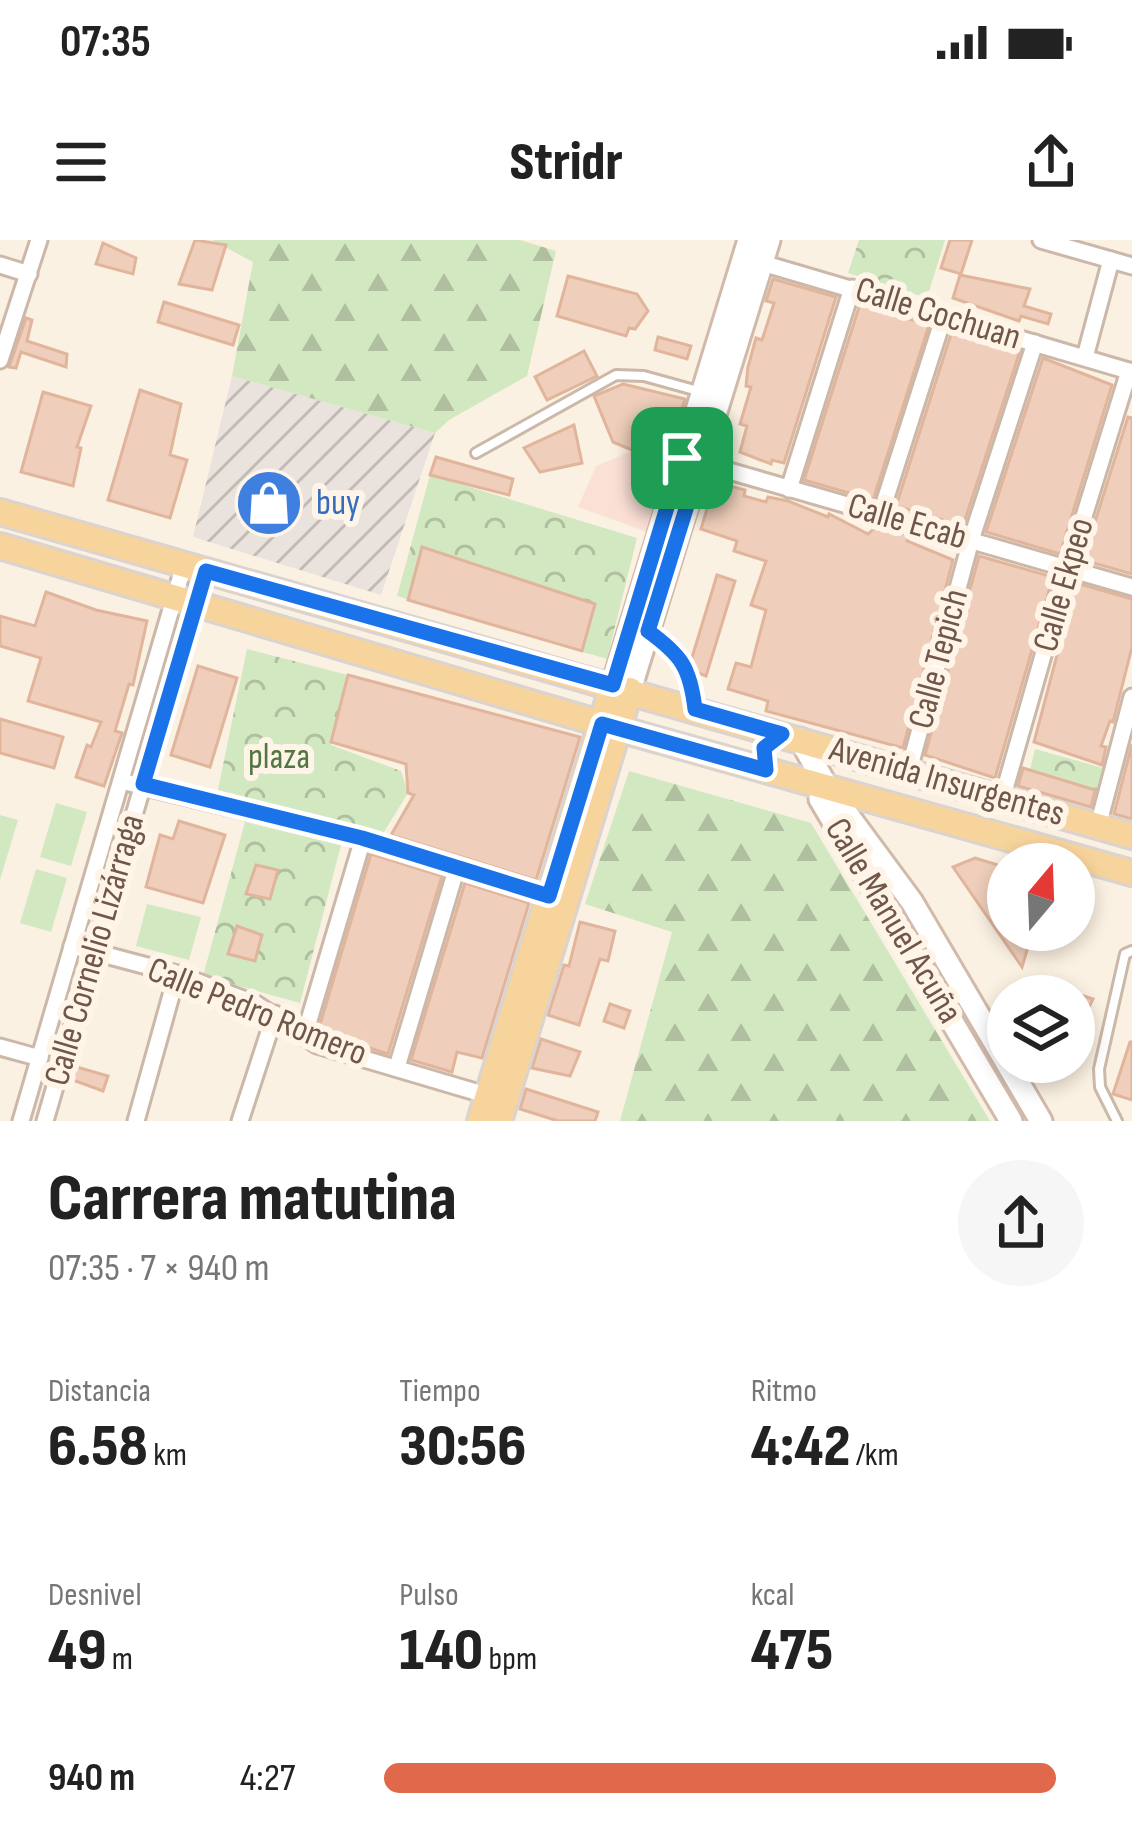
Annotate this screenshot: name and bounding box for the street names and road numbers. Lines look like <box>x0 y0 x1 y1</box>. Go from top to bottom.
street label: Calle Cochuan <box>850 269 1026 359</box>
street label: Calle Ecab <box>843 485 971 559</box>
street label: Calle Ekpeo <box>1024 513 1104 657</box>
street label: Calle Tepich <box>900 585 978 733</box>
street label: Avenida Insurgentes <box>824 728 1069 836</box>
street label: Calle Cornelio Lizárraga <box>36 810 154 1090</box>
street label: Calle Manuel Acuña <box>815 811 971 1031</box>
street label: Calle Pedro Romero <box>141 948 373 1076</box>

